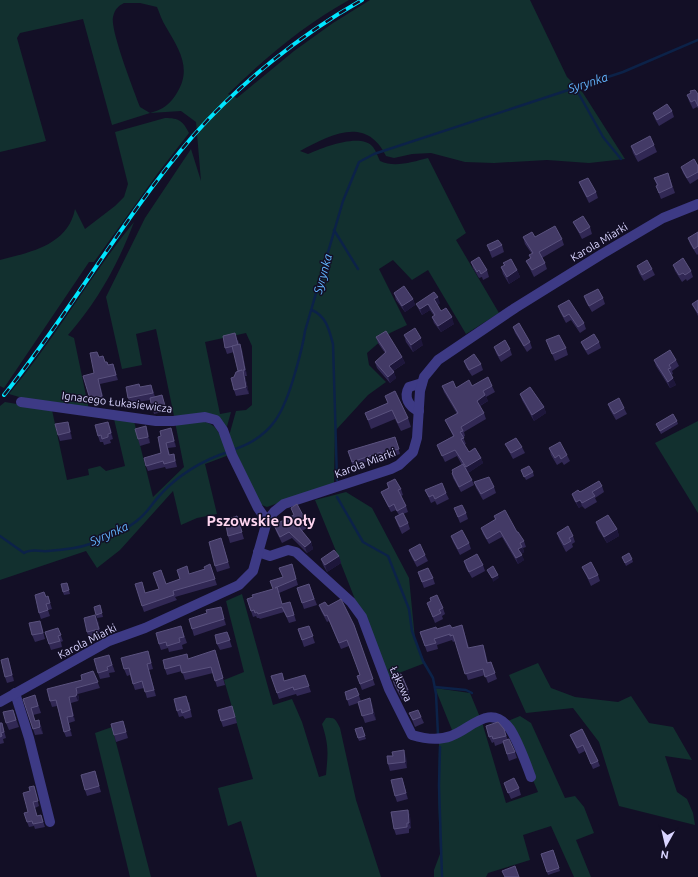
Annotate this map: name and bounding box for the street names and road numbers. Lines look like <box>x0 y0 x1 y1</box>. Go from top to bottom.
street label: Karola Miarki <box>568 220 630 264</box>
street label: Ignacego Łukasiewicza <box>61 389 173 415</box>
street label: Karola Miarki <box>333 446 397 480</box>
street label: Karola Miarki <box>56 621 118 661</box>
street label: Łąkowa <box>388 665 414 703</box>

